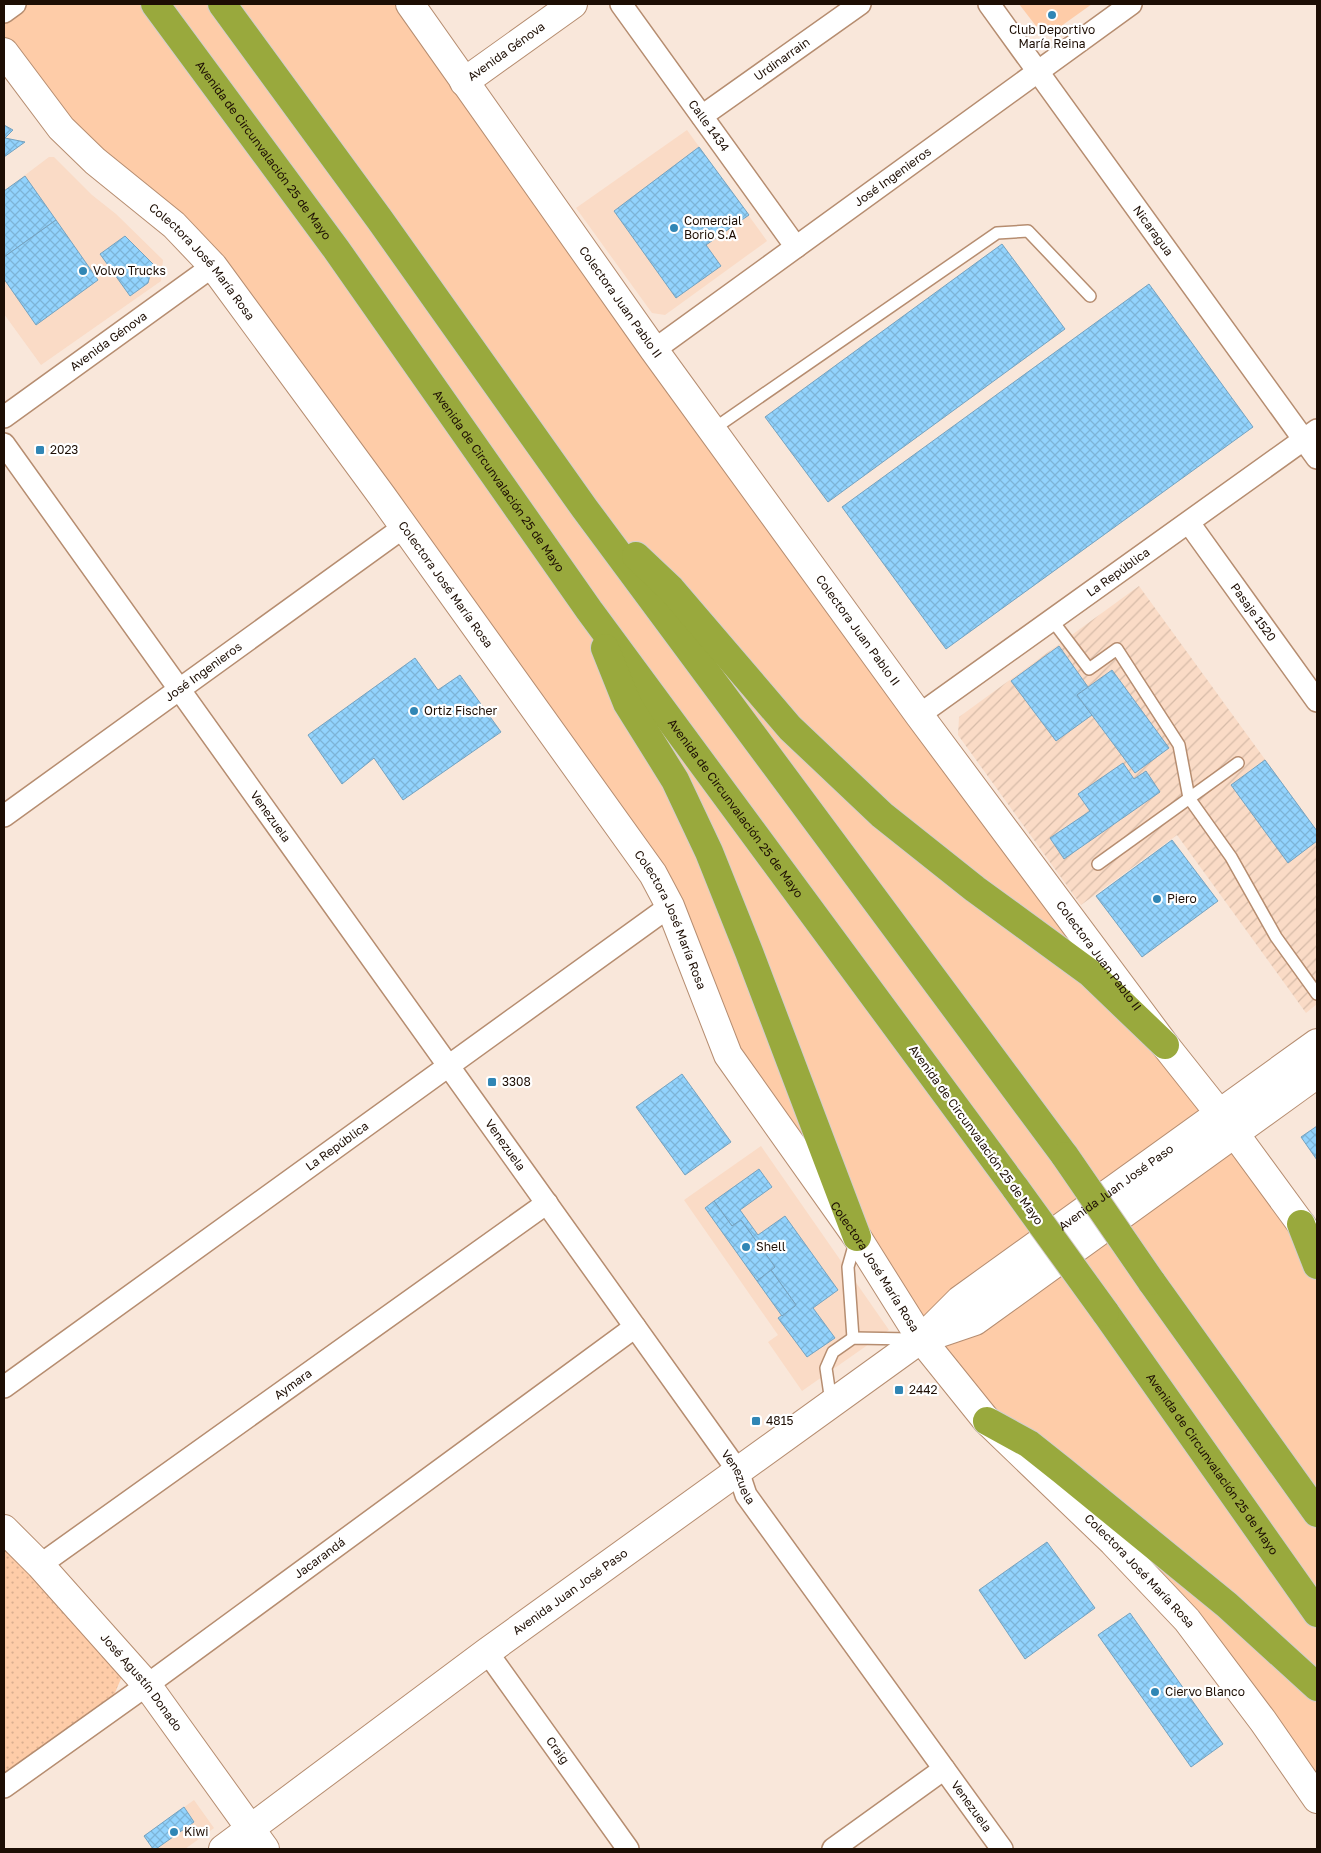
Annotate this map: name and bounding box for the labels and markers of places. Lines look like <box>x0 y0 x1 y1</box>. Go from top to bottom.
marker: Club Deportivo María Reina <box>1046 9 1058 21</box>
place label: Club Deportivo María Reina <box>1009 22 1095 51</box>
place label: Comercial Borio S.A <box>684 213 742 242</box>
marker: Comercial Borio S.A <box>668 222 680 234</box>
place label: Volvo Trucks <box>93 263 166 278</box>
marker: Volvo Trucks <box>77 265 89 277</box>
place label: 2023 <box>50 442 78 457</box>
marker: 2023 <box>34 444 46 456</box>
place label: Ortiz Fischer <box>424 703 498 718</box>
marker: Ortiz Fischer <box>408 705 420 717</box>
place label: Piero <box>1167 891 1197 906</box>
marker: Piero <box>1151 893 1163 905</box>
place label: 3308 <box>502 1074 531 1089</box>
marker: 3308 <box>486 1076 498 1088</box>
place label: Shell <box>756 1239 786 1254</box>
marker: Shell <box>740 1241 752 1253</box>
place label: 2442 <box>909 1382 938 1397</box>
marker: 2442 <box>893 1384 905 1396</box>
place label: 4815 <box>766 1413 793 1428</box>
marker: 4815 <box>750 1415 762 1427</box>
place label: Ciervo Blanco <box>1165 1684 1245 1699</box>
marker: Ciervo Blanco <box>1149 1686 1161 1698</box>
place label: Kiwi <box>184 1824 208 1839</box>
marker: Kiwi <box>168 1826 180 1838</box>

